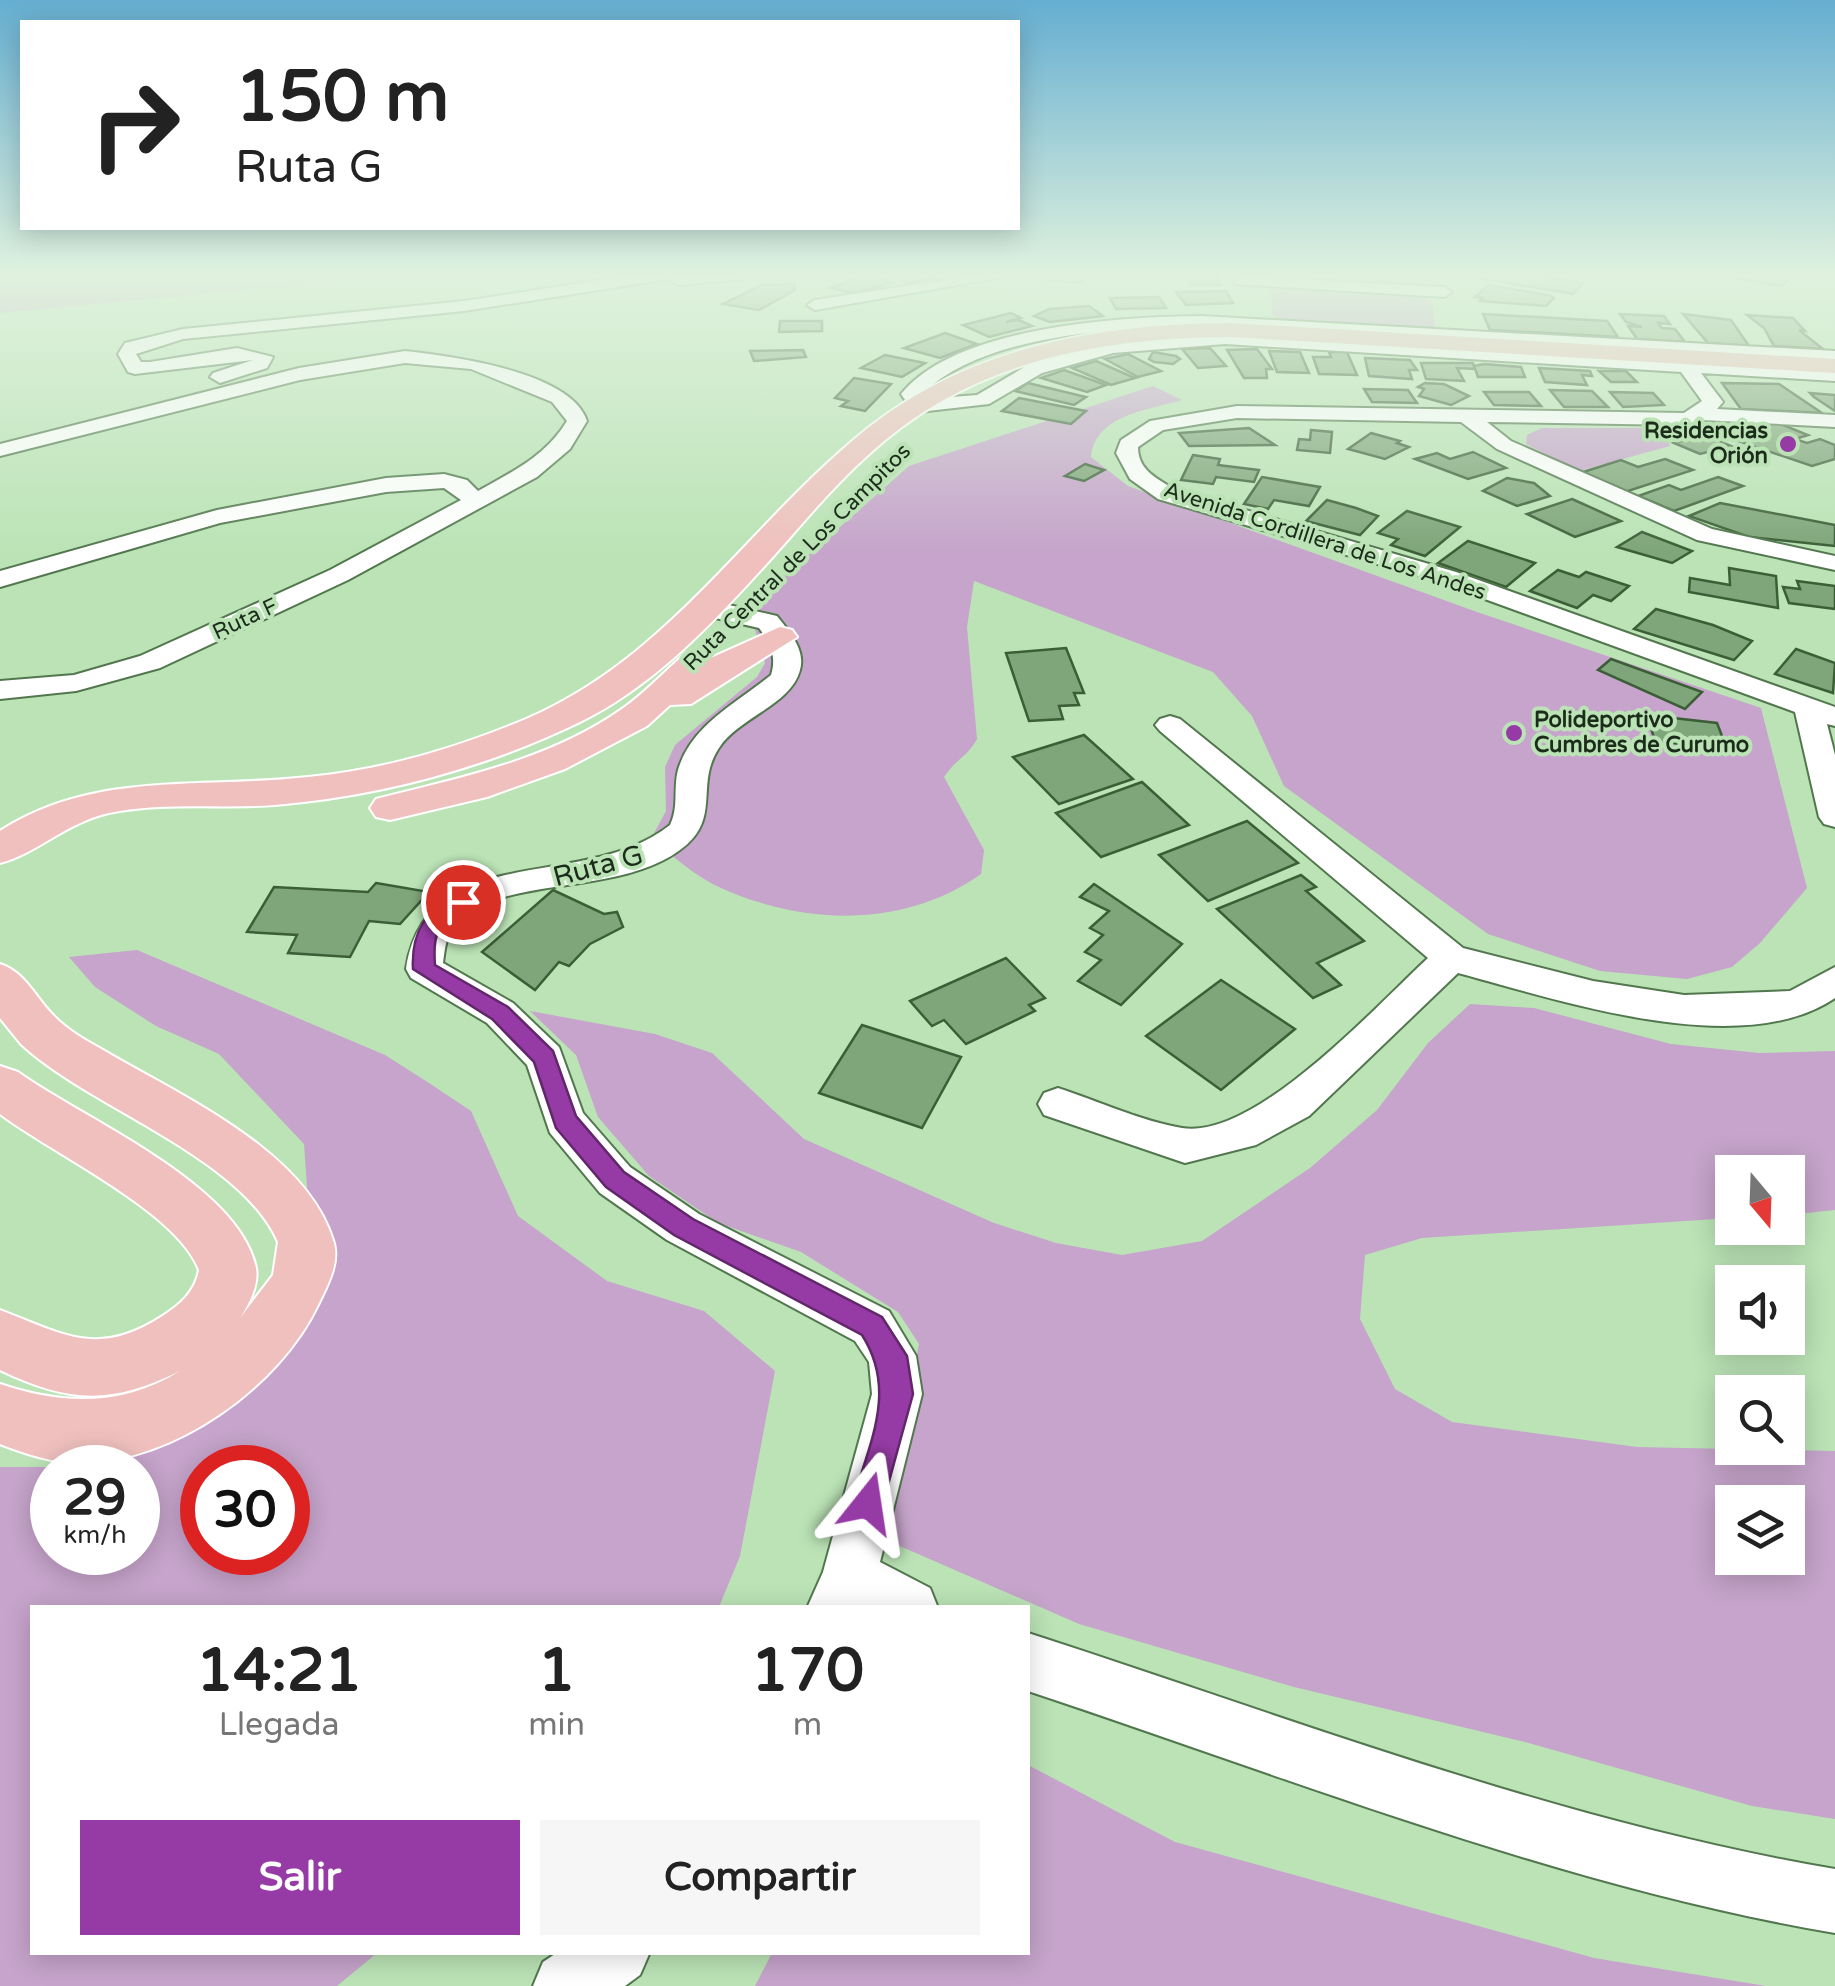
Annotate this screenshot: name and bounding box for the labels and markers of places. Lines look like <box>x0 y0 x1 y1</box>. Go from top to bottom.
place label: Residencias Orión <box>1644 418 1768 469</box>
marker: Residencias Orión <box>1777 433 1799 455</box>
place label: Polideportivo Cumbres de Curumo <box>1534 707 1749 758</box>
marker: Polideportivo Cumbres de Curumo <box>1503 722 1525 744</box>
pin <box>421 860 506 945</box>

